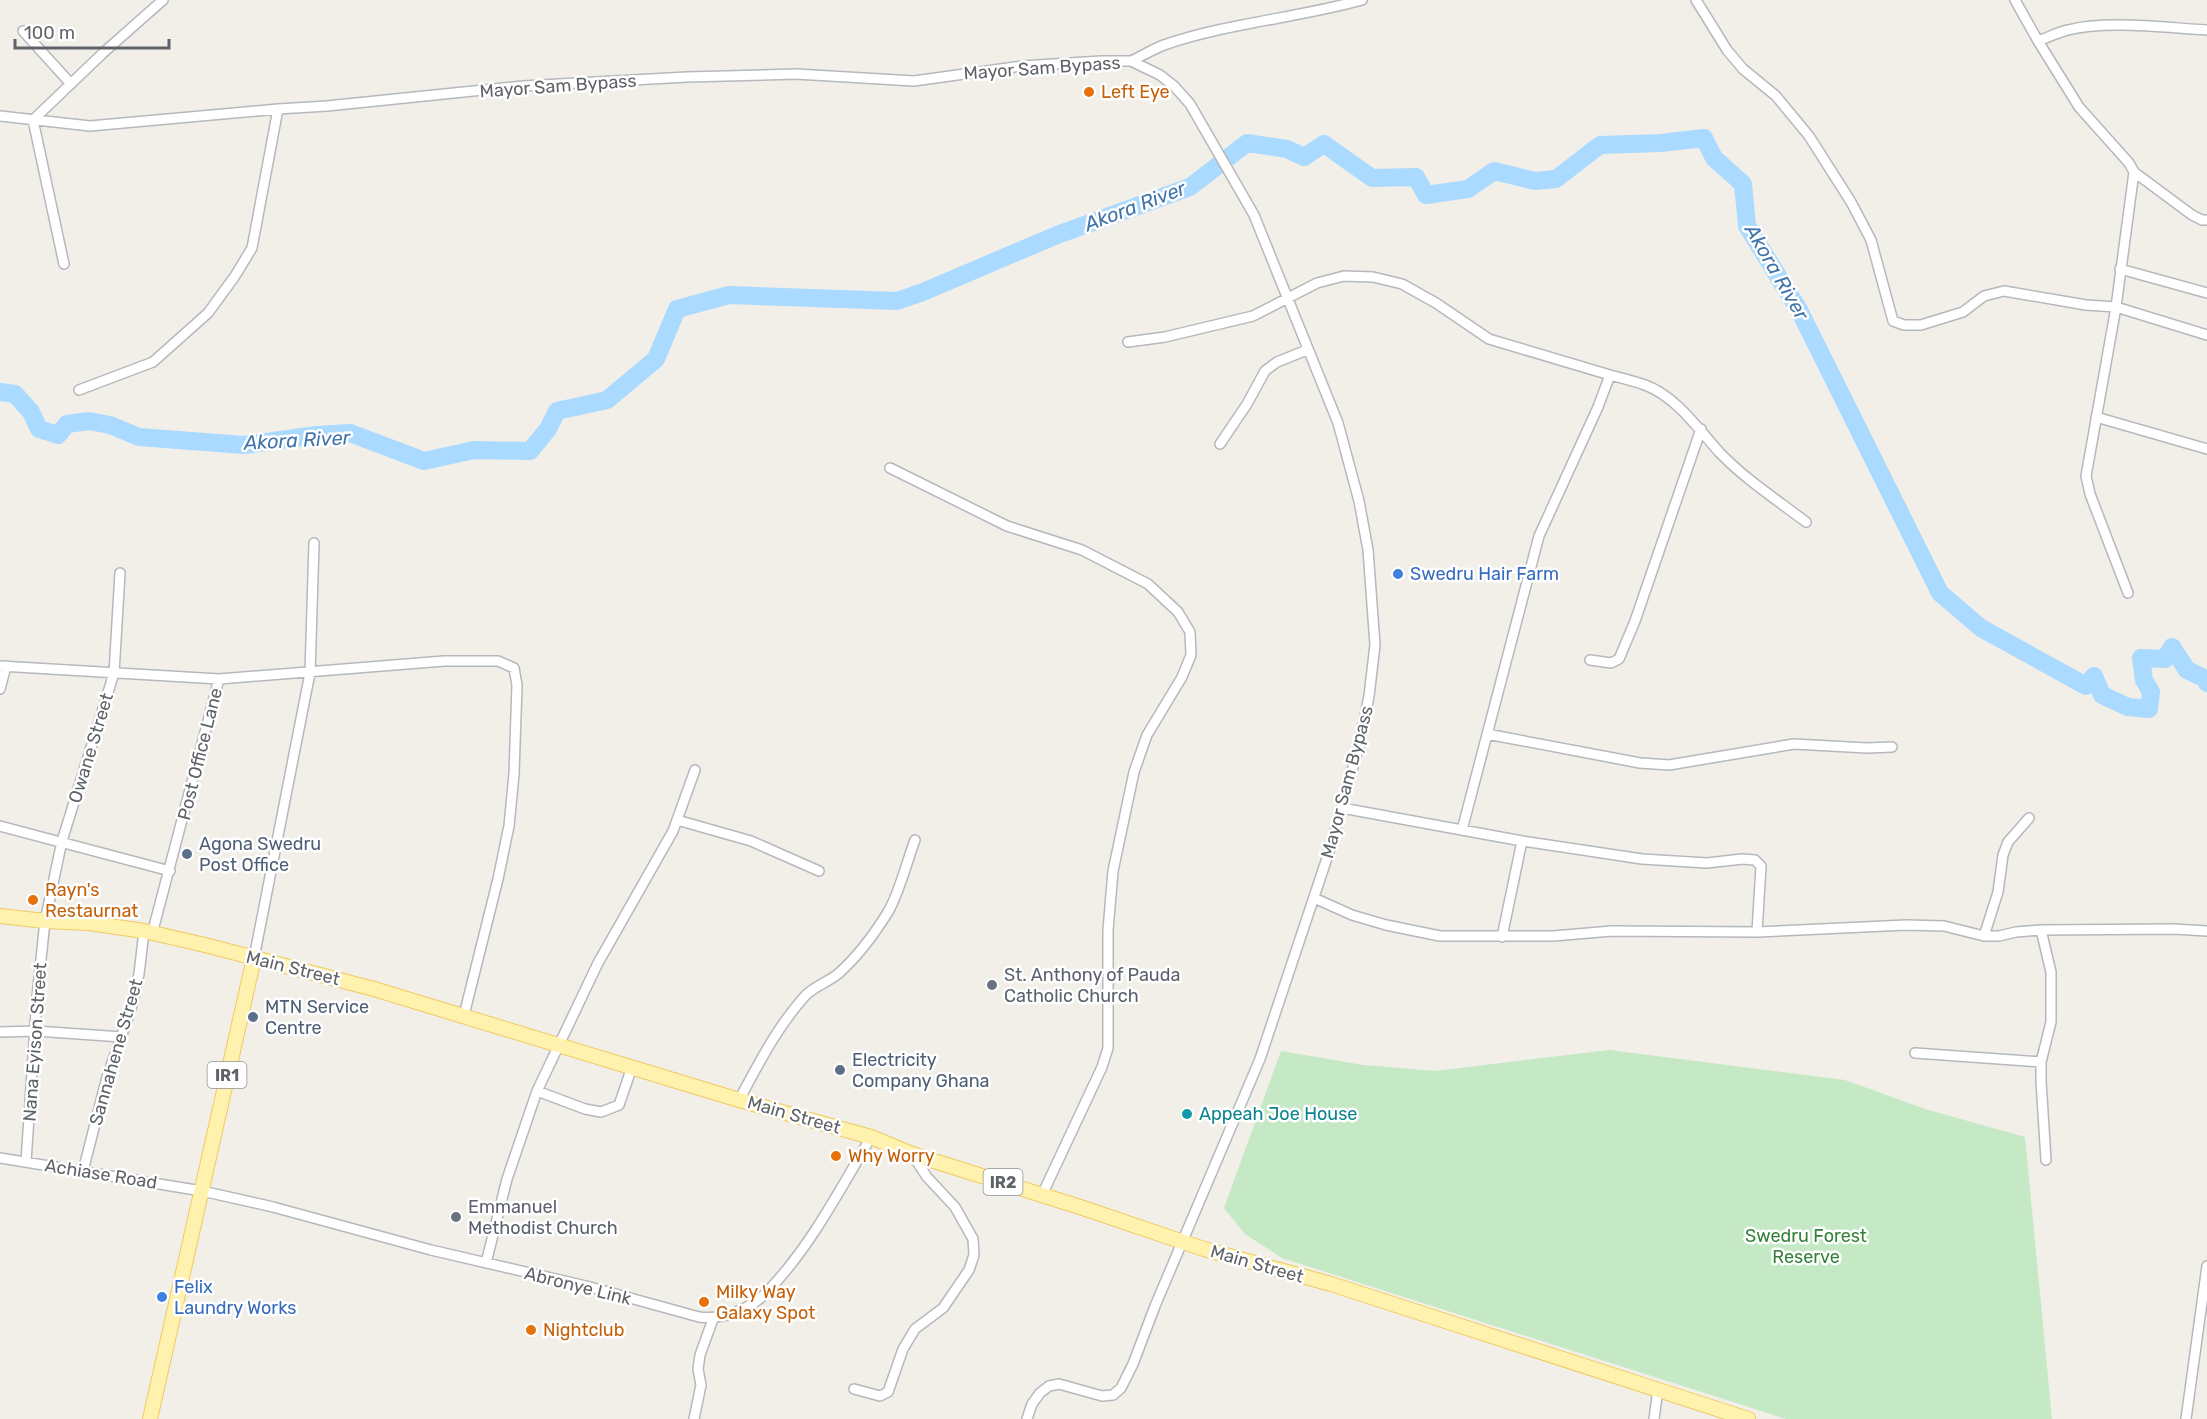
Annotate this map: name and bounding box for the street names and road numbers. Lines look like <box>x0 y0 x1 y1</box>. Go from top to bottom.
street label: Mayor Sam Bypass <box>963 52 1121 84</box>
street label: Mayor Sam Bypass <box>479 70 637 102</box>
street label: Post Office Lane <box>173 686 227 822</box>
street label: Owane Street <box>64 690 118 806</box>
street label: Mayor Sam Bypass <box>1316 703 1378 861</box>
street label: Main Street <box>244 946 342 990</box>
street label: Nana Eyison Street <box>18 962 52 1122</box>
street label: Sannahene Street <box>85 976 147 1128</box>
road number: IR1 <box>208 1062 246 1088</box>
street label: Main Street <box>745 1091 843 1139</box>
street label: Achiase Road <box>43 1154 159 1194</box>
road number: IR2 <box>984 1169 1022 1195</box>
street label: Main Street <box>1208 1240 1306 1288</box>
street label: Abronye Link <box>522 1262 634 1310</box>

